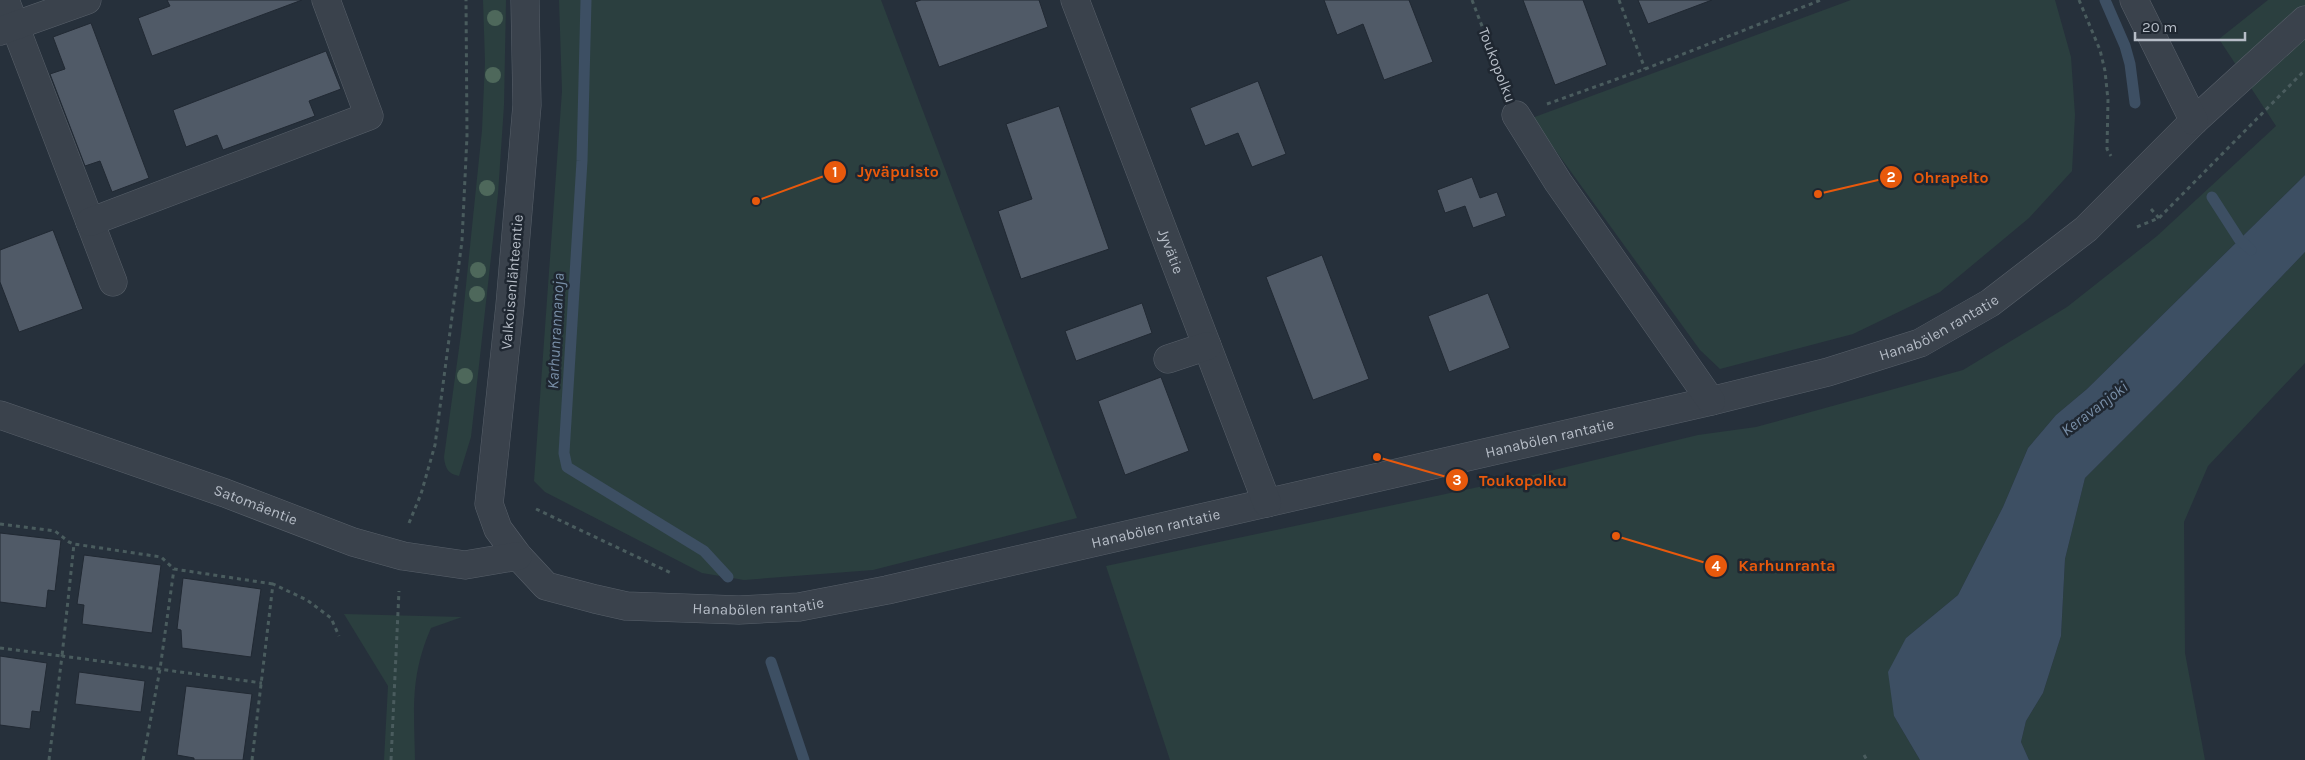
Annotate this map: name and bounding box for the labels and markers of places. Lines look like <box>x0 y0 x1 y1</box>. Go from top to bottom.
callout: Jyväpuisto <box>822 156 949 187</box>
callout: Ohrapelto <box>1878 162 1998 193</box>
callout: Toukopolku <box>1444 465 1577 496</box>
callout: Karhunranta <box>1704 550 1846 581</box>

